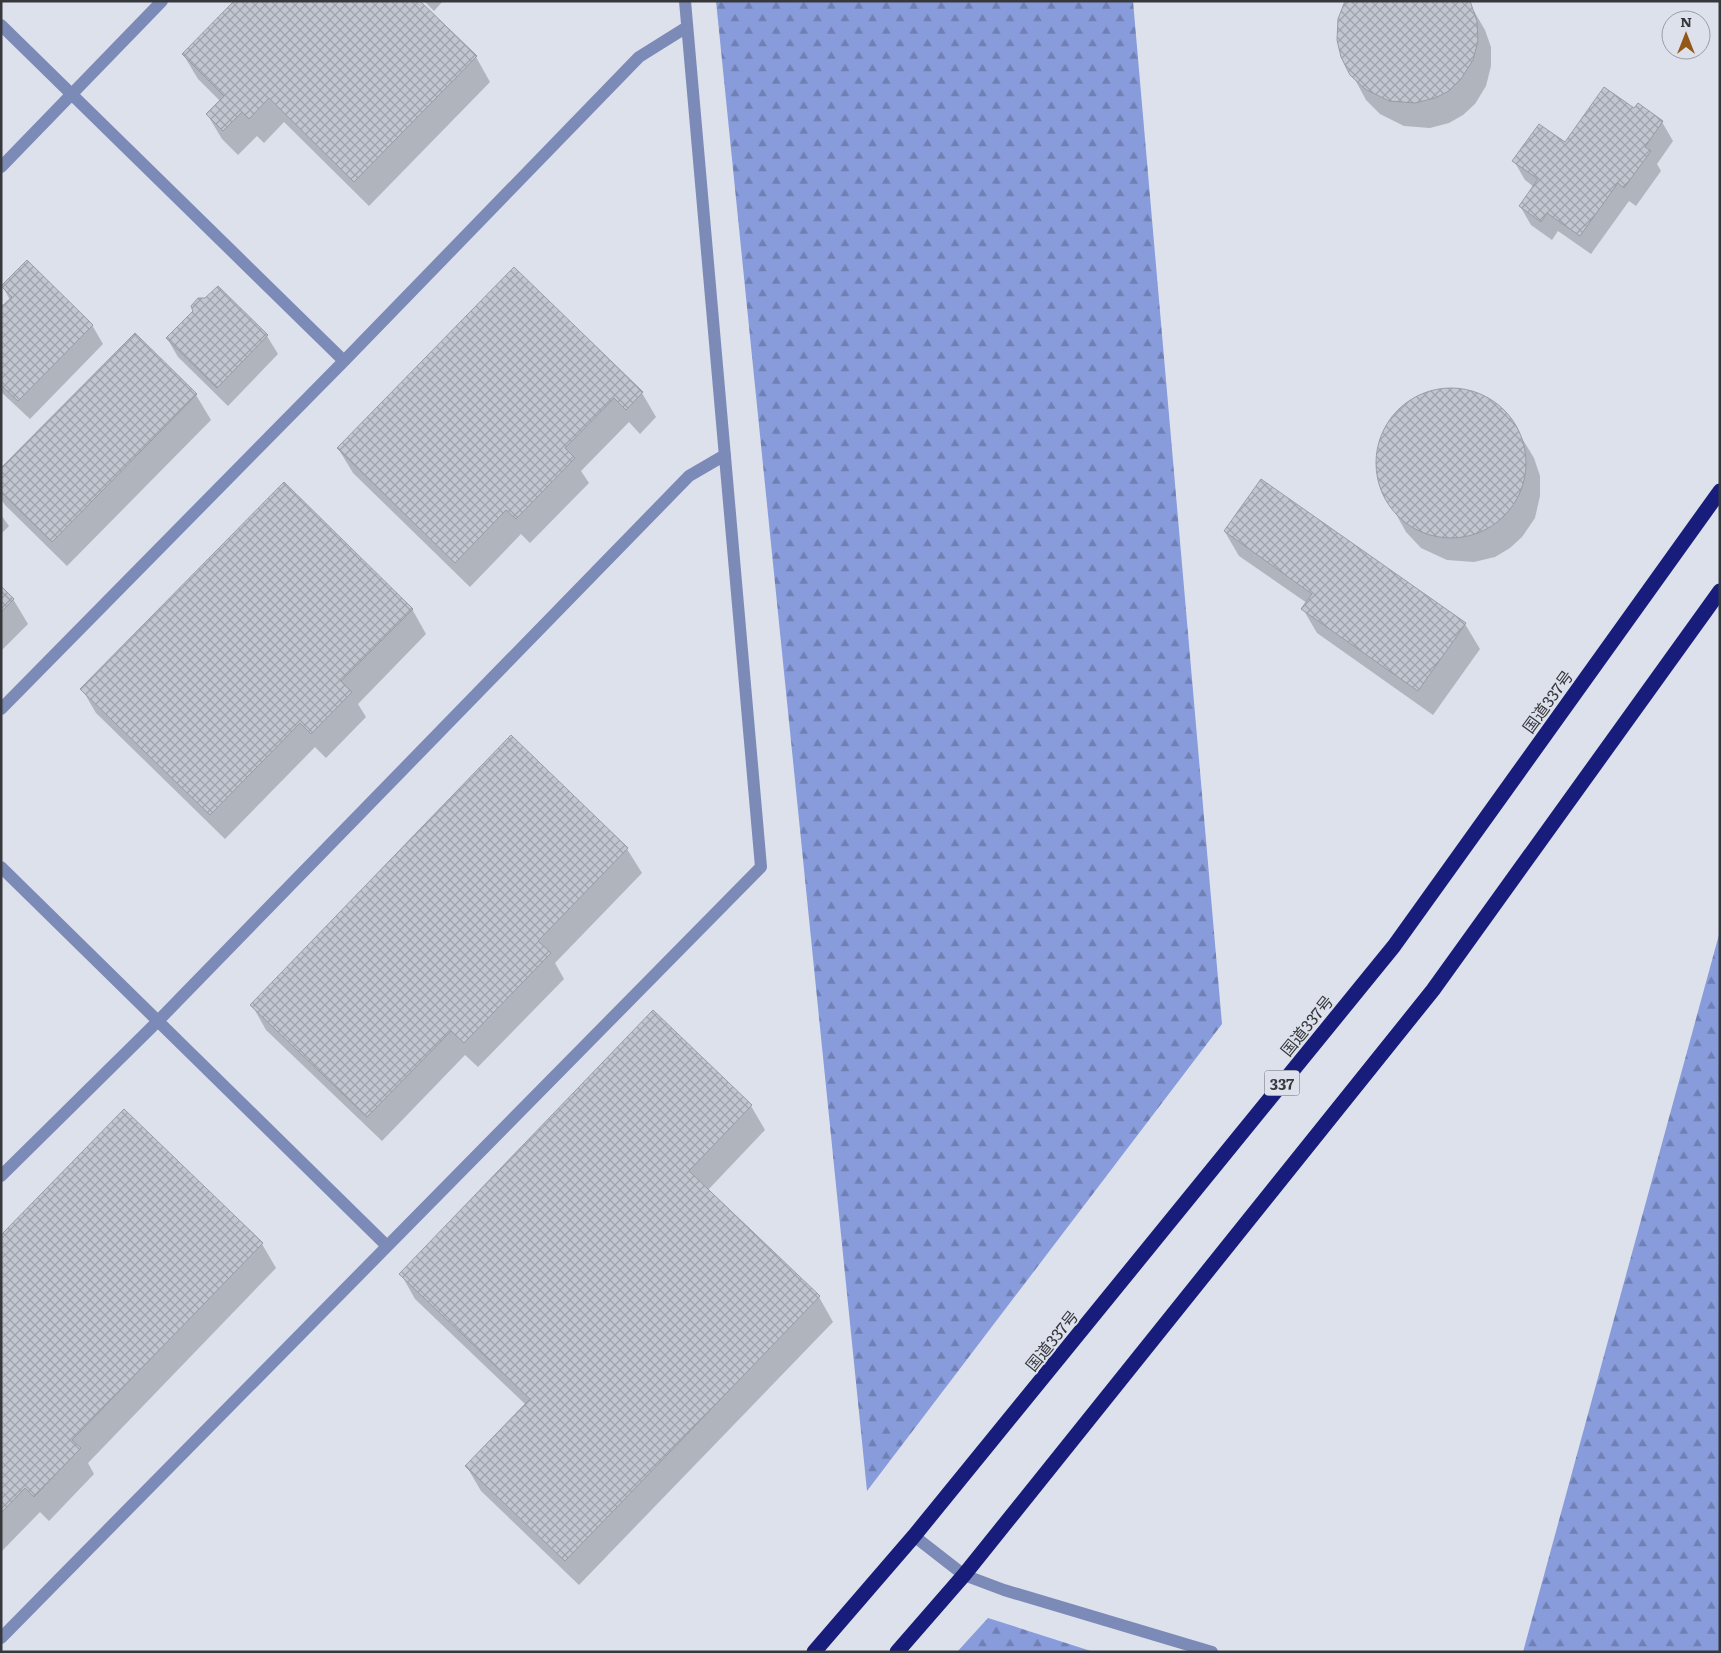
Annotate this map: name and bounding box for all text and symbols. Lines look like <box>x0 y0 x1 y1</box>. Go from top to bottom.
north arrow <box>1661 10 1711 60</box>
text: N <box>1680 11 1692 31</box>
street label: 国道337号 <box>1516 665 1578 737</box>
street label: 国道337号 <box>1274 989 1338 1061</box>
road number: 337 <box>1264 1070 1300 1096</box>
street label: 国道337号 <box>1019 1304 1083 1376</box>

